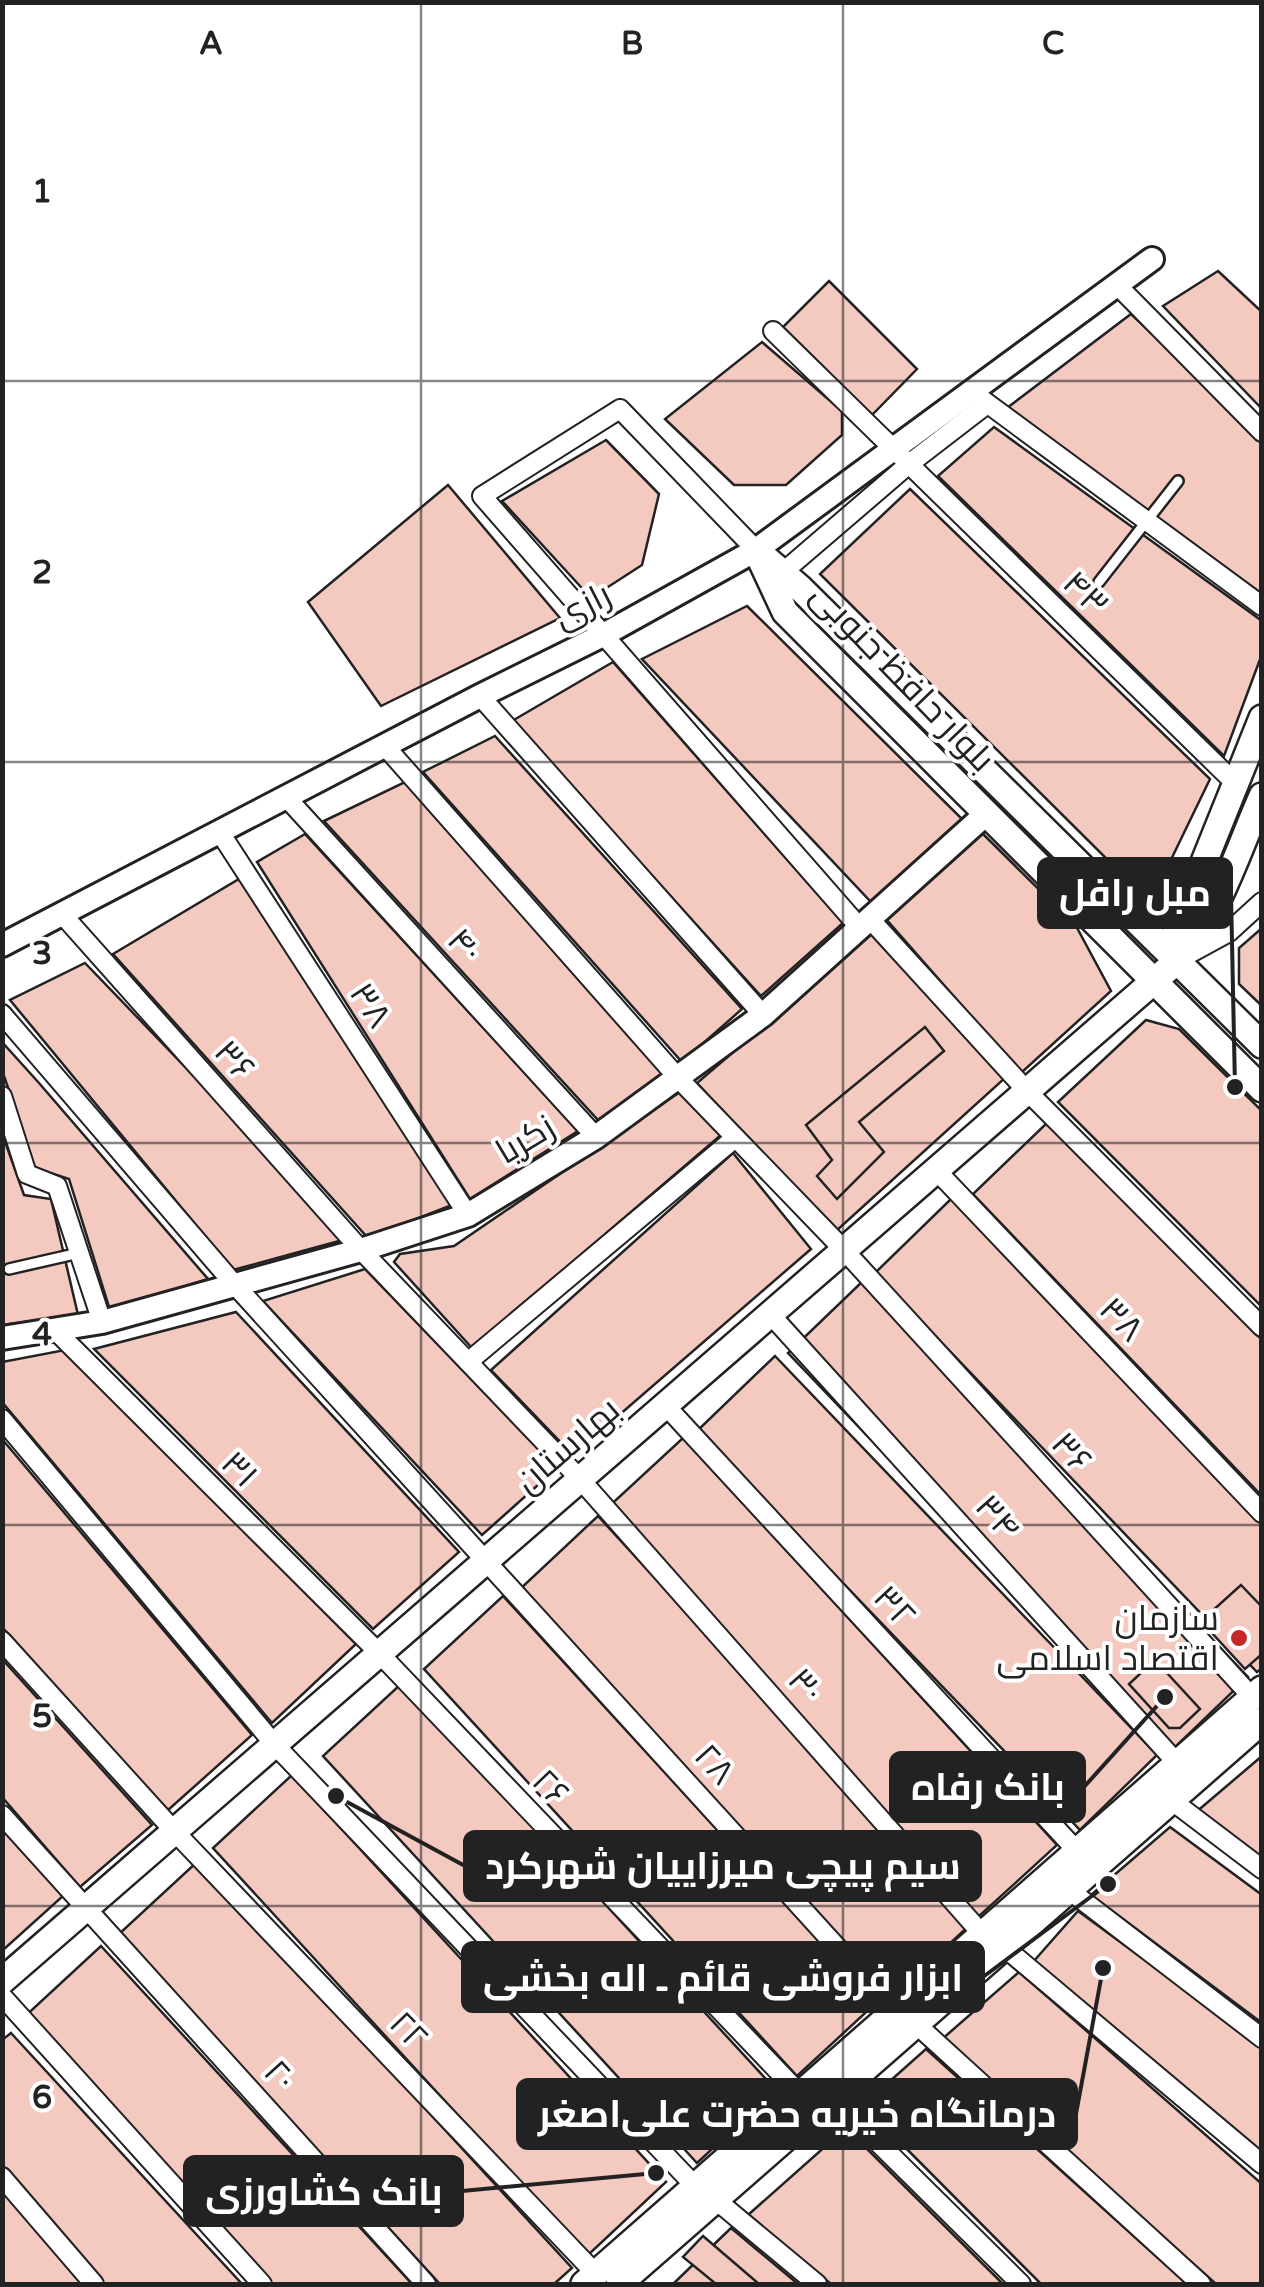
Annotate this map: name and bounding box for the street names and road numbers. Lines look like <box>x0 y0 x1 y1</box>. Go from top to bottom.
street label: ۴۳ <box>1054 562 1117 625</box>
street label: رازی <box>547 574 618 638</box>
street label: بلوار حافظ جنوبی <box>802 575 1003 781</box>
street label: ۴۰ <box>438 920 491 972</box>
street label: ۳۸ <box>340 975 400 1036</box>
street label: ۳۶ <box>205 1032 263 1090</box>
street label: زکریا <box>488 1106 563 1174</box>
street label: ۳۸ <box>1090 1289 1152 1351</box>
street label: بهارستان <box>507 1389 629 1503</box>
street label: ۳۶ <box>1042 1424 1100 1482</box>
street label: ۳۱ <box>212 1443 266 1497</box>
street label: ۳۴ <box>966 1486 1029 1549</box>
street label: ۳۲ <box>865 1577 924 1636</box>
street label: ۳۰ <box>779 1660 832 1712</box>
street label: ۲۸ <box>685 1736 743 1794</box>
street label: ۲۶ <box>523 1760 578 1815</box>
street label: ۲۲ <box>380 2003 436 2059</box>
street label: ۲۰ <box>255 2052 304 2100</box>

